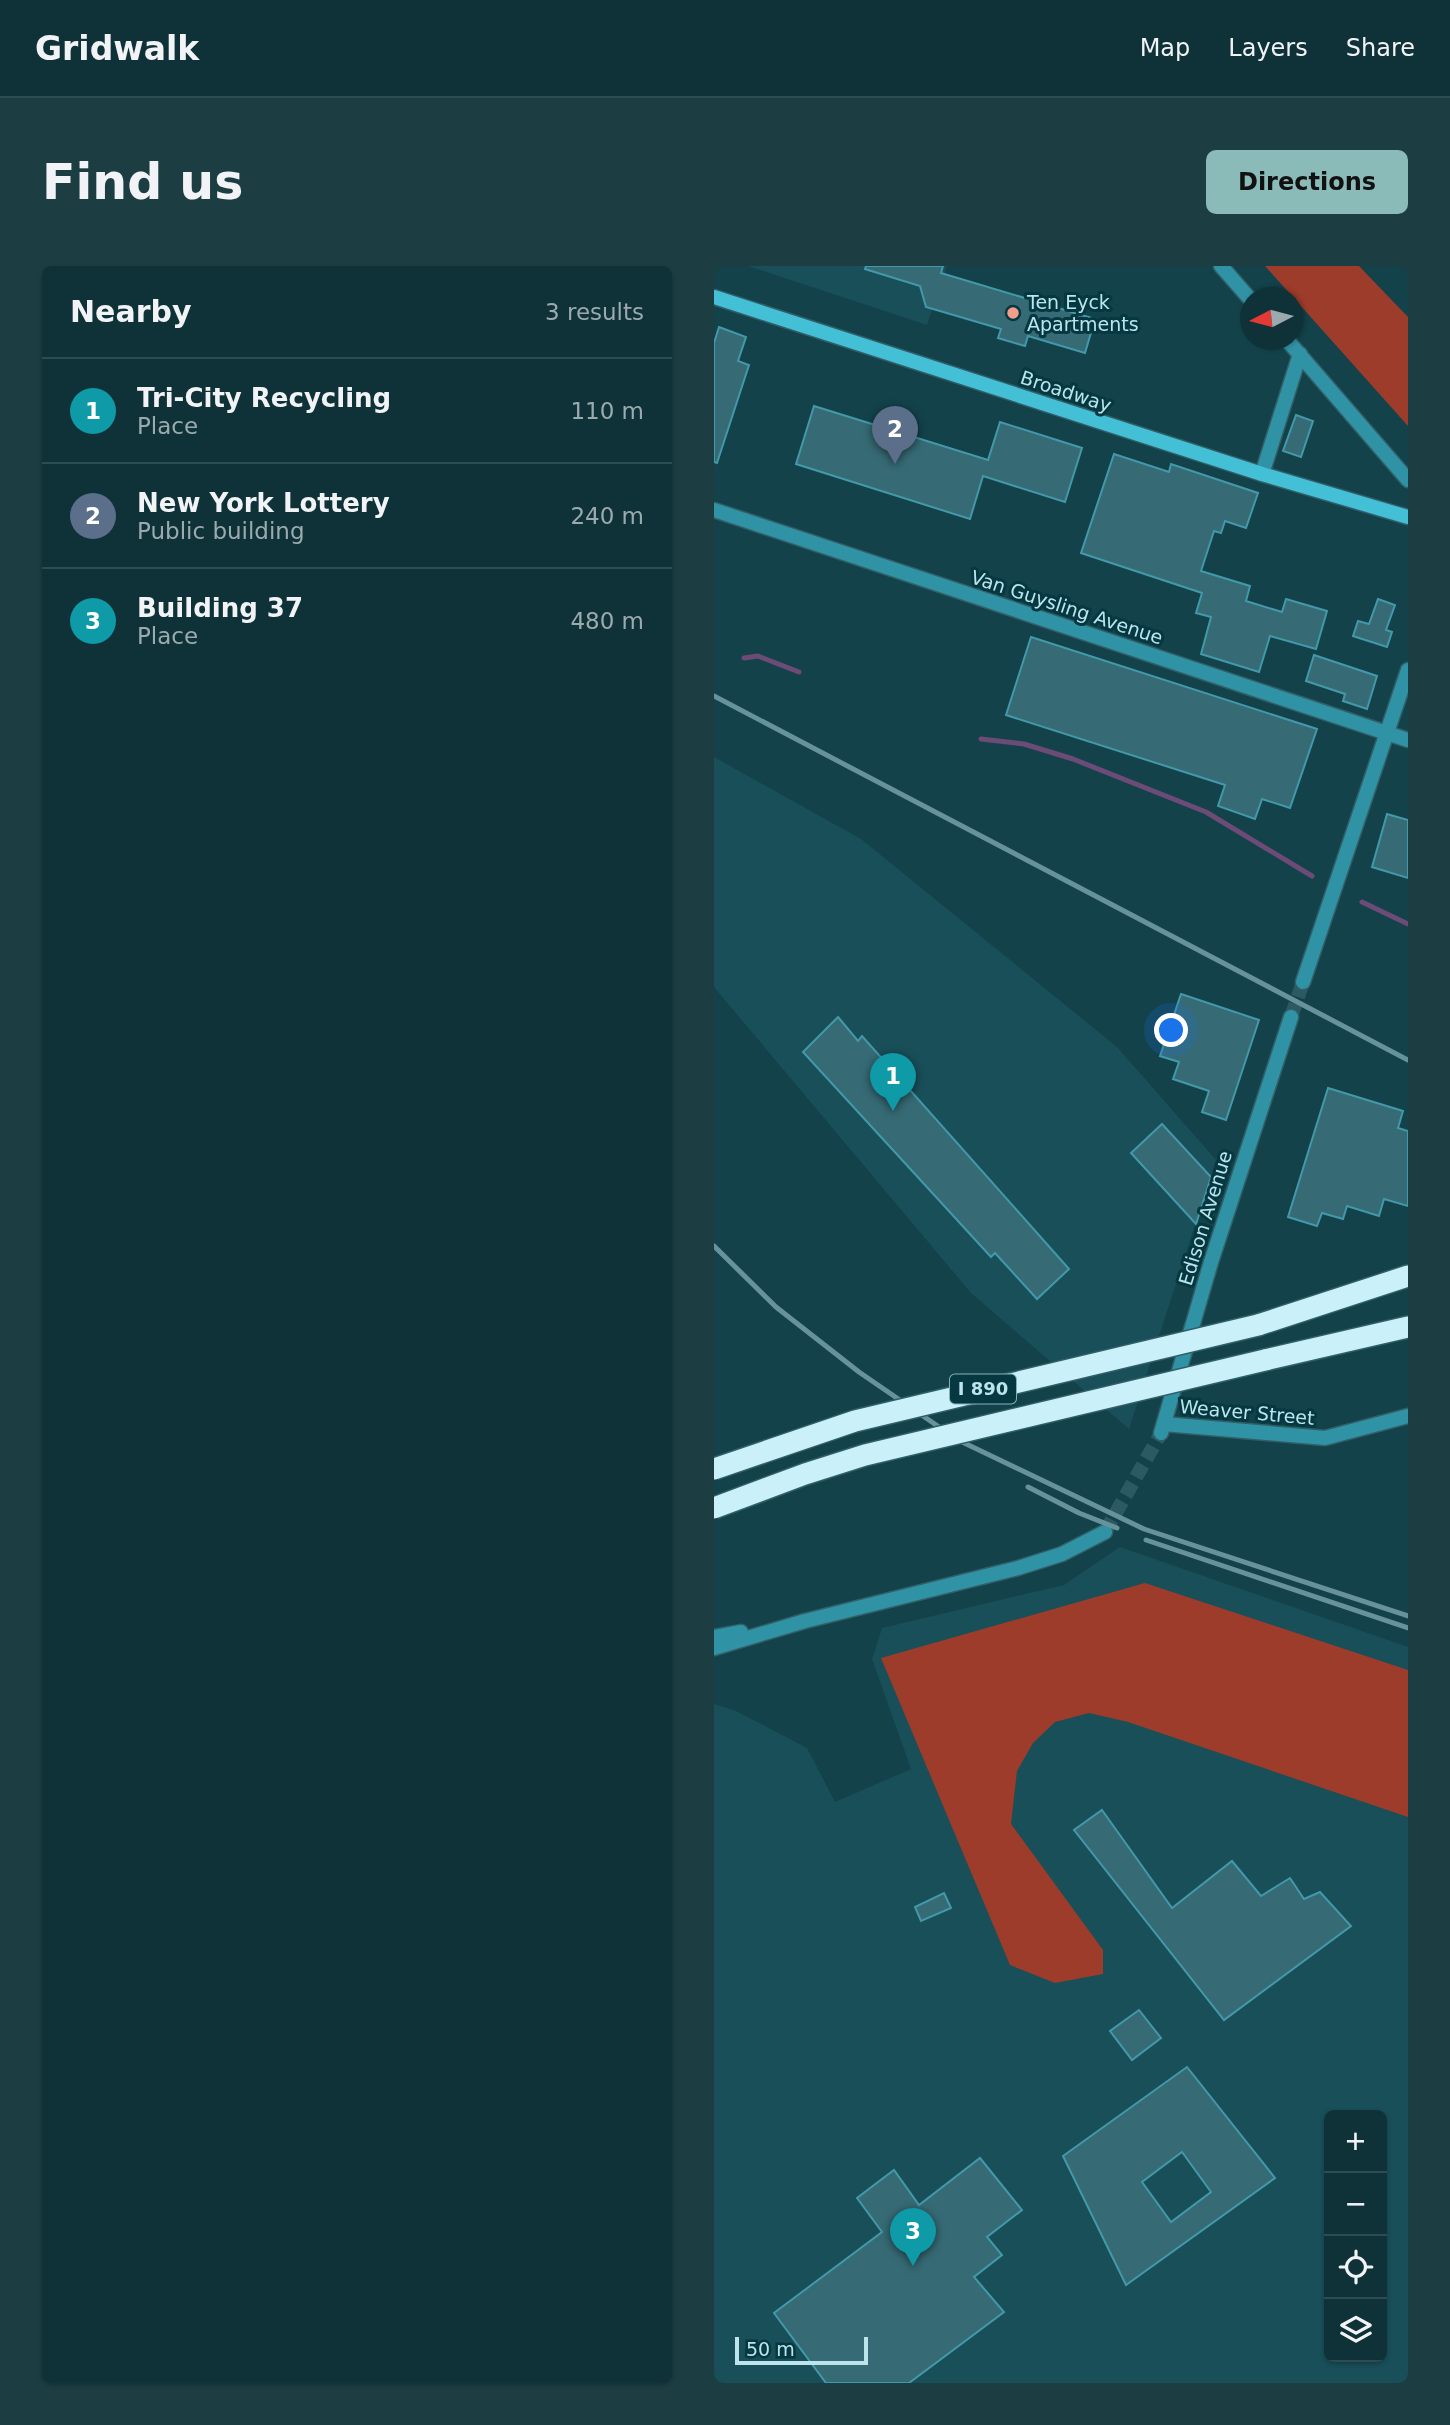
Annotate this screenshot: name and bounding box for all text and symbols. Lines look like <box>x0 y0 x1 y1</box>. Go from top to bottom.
text: Gridwalk <box>35 29 199 68</box>
text: Map <box>1140 34 1190 62</box>
text: Layers <box>1228 34 1308 62</box>
text: Share <box>1346 34 1415 62</box>
button: Directions <box>1206 150 1408 214</box>
text: Find us <box>42 154 243 211</box>
north arrow <box>1240 287 1303 350</box>
place label: Ten Eyck Apartments <box>1026 291 1139 335</box>
text: Nearby <box>70 294 192 329</box>
text: 3 results <box>545 299 644 325</box>
marker: Ten Eyck Apartments <box>1005 305 1021 321</box>
street label: Broadway <box>1018 366 1114 416</box>
text: Tri-City Recycling <box>137 383 391 413</box>
text: 1 <box>85 398 101 424</box>
text: 110 m <box>570 398 644 424</box>
pin: 2 <box>872 406 918 464</box>
text: Place <box>137 413 198 439</box>
text: New York Lottery <box>137 488 390 518</box>
text: 2 <box>85 503 101 529</box>
text: 240 m <box>570 503 644 529</box>
text: Public building <box>137 518 305 544</box>
street label: Van Guysling Avenue <box>968 566 1166 648</box>
text: Building 37 <box>137 593 303 623</box>
text: 3 <box>85 608 101 634</box>
text: 480 m <box>570 608 644 634</box>
text: Place <box>137 623 198 649</box>
your location <box>1154 1013 1188 1047</box>
pin: 1 <box>870 1053 916 1111</box>
street label: Edison Avenue <box>1174 1148 1236 1288</box>
road number: I 890 <box>950 1374 1016 1404</box>
street label: Weaver Street <box>1179 1395 1315 1429</box>
map controls <box>1324 2110 1387 2362</box>
button: + <box>1324 2110 1387 2173</box>
button: − <box>1324 2173 1387 2236</box>
pin: 3 <box>890 2208 936 2266</box>
button: locate <box>1324 2236 1387 2299</box>
button: layers <box>1324 2299 1387 2362</box>
scale bar <box>735 2334 868 2366</box>
text: 50 m <box>746 2338 795 2360</box>

